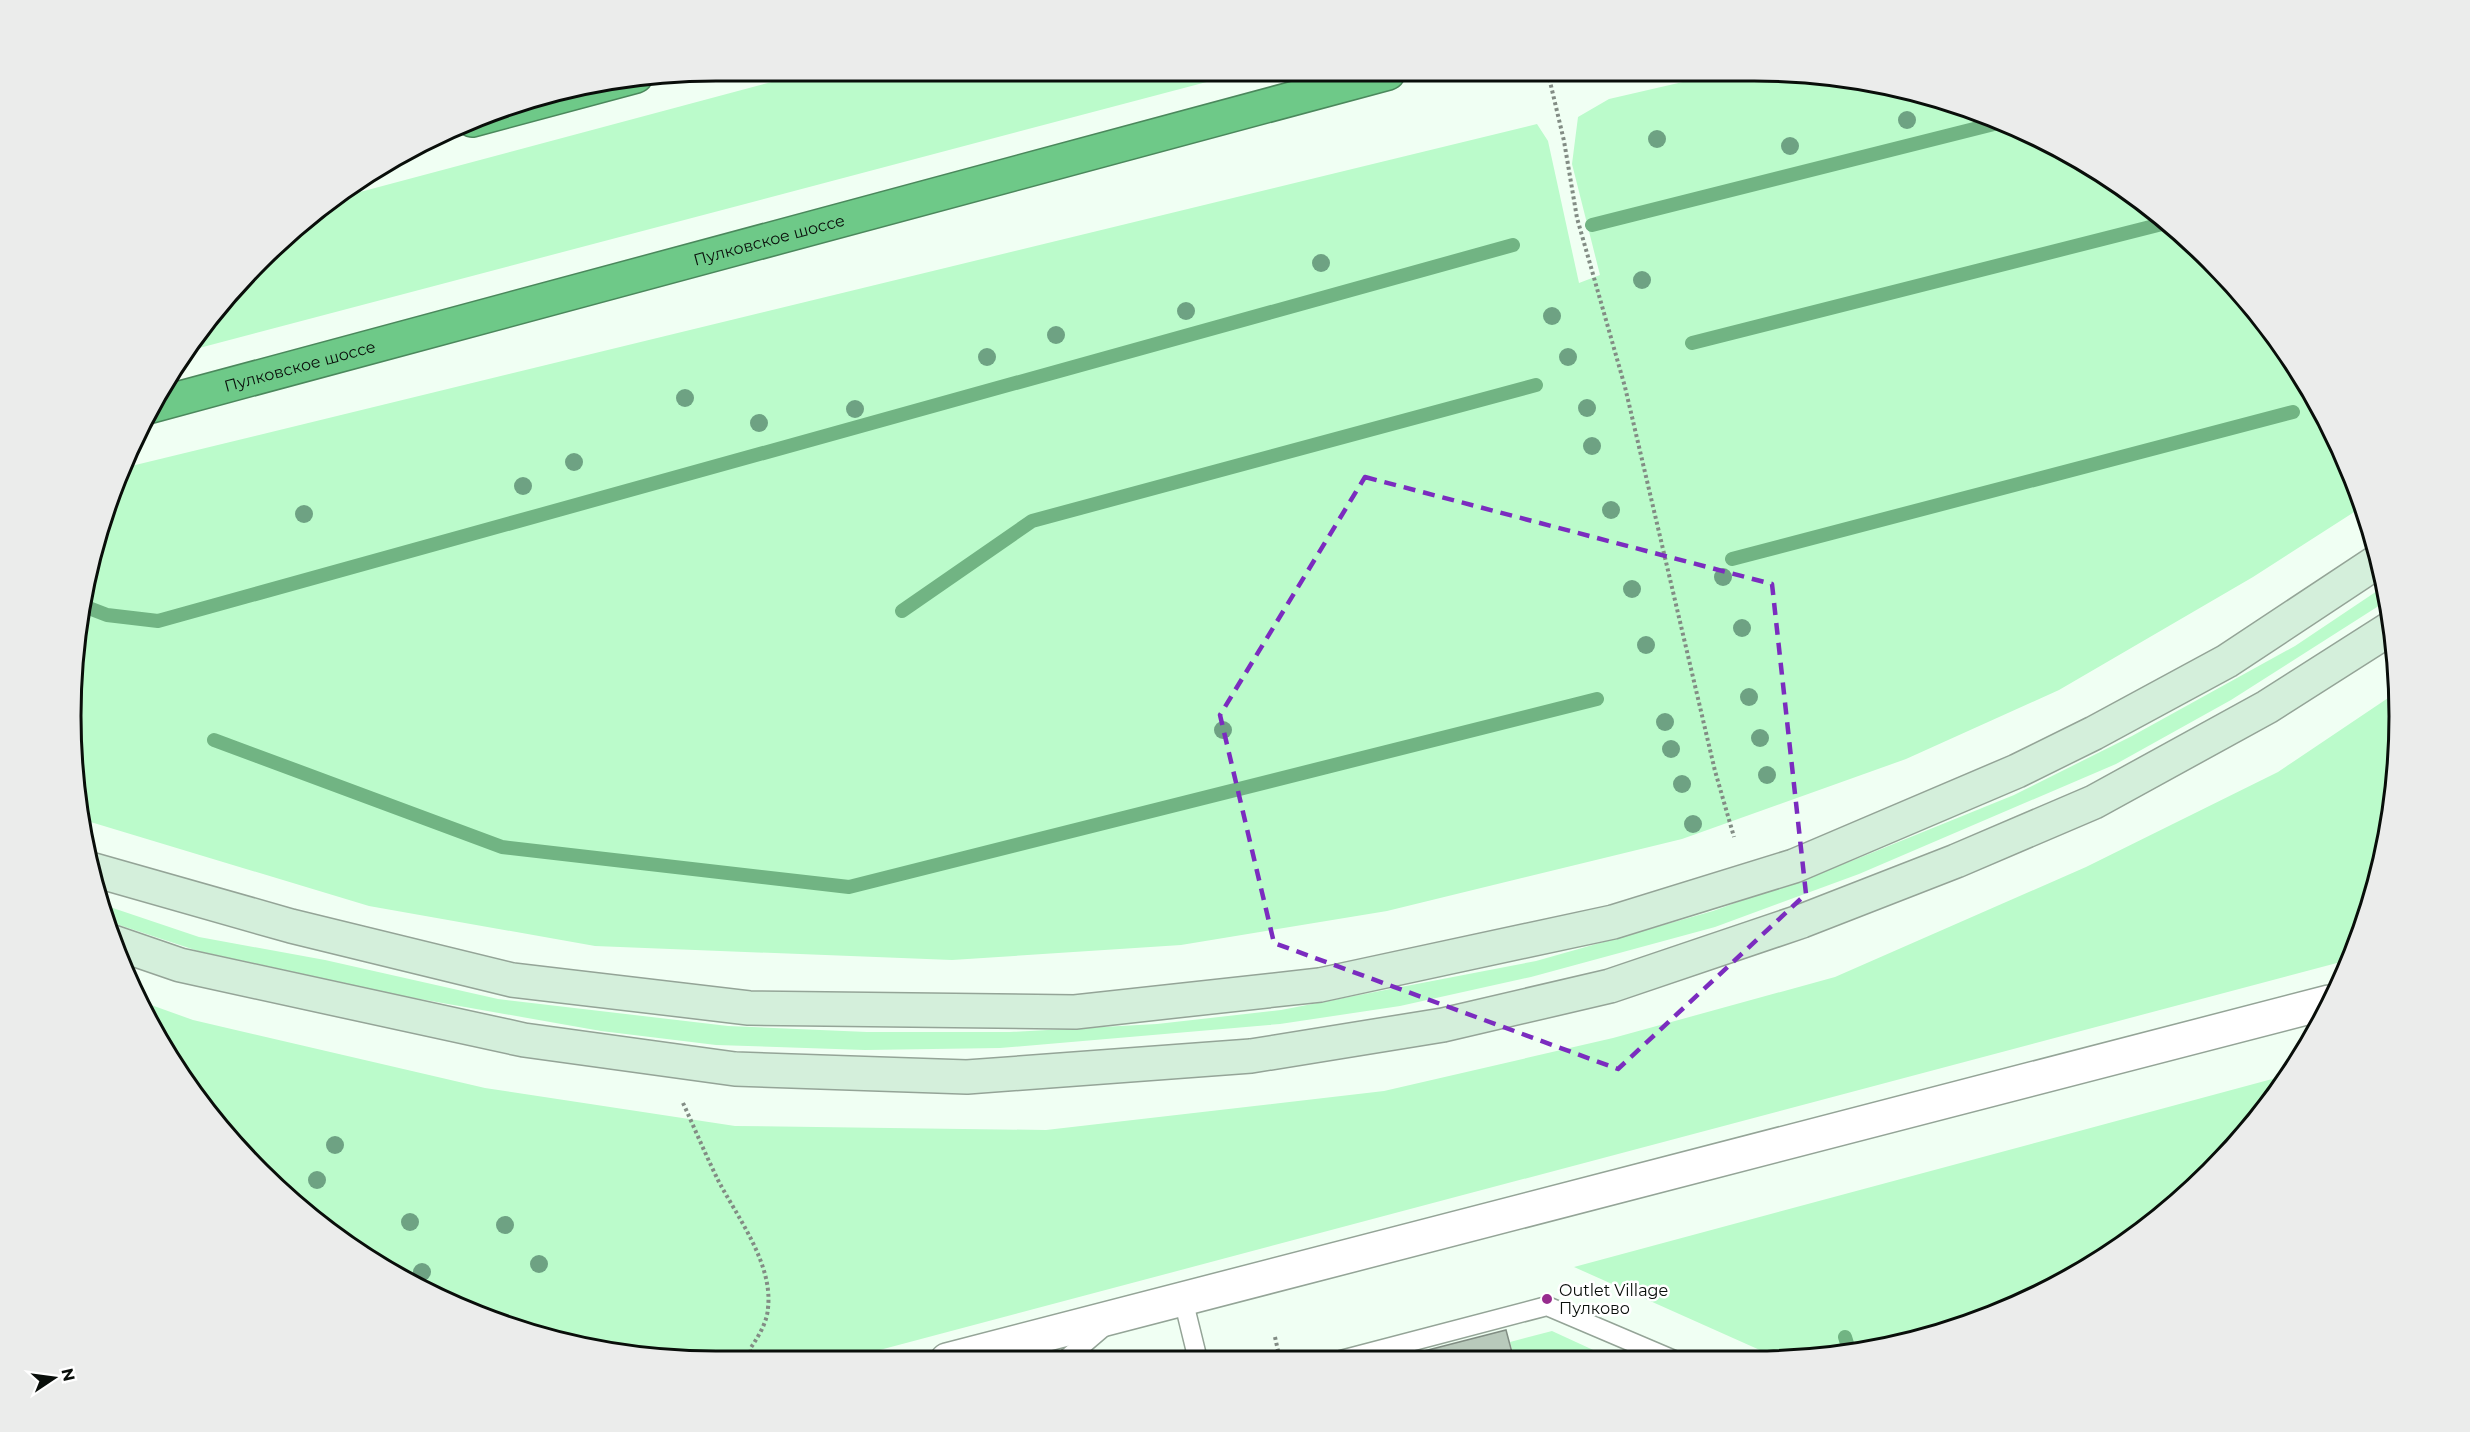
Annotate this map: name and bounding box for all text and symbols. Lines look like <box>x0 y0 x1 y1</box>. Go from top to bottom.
street label: Пулковское шоссе <box>691 210 847 269</box>
street label: Пулковское шоссе <box>222 337 377 395</box>
place label: Outlet Village Пулково <box>1559 1281 1668 1318</box>
marker: Outlet Village Пулково <box>1540 1292 1554 1306</box>
north arrow <box>24 1348 84 1408</box>
text: N <box>57 1366 79 1383</box>

